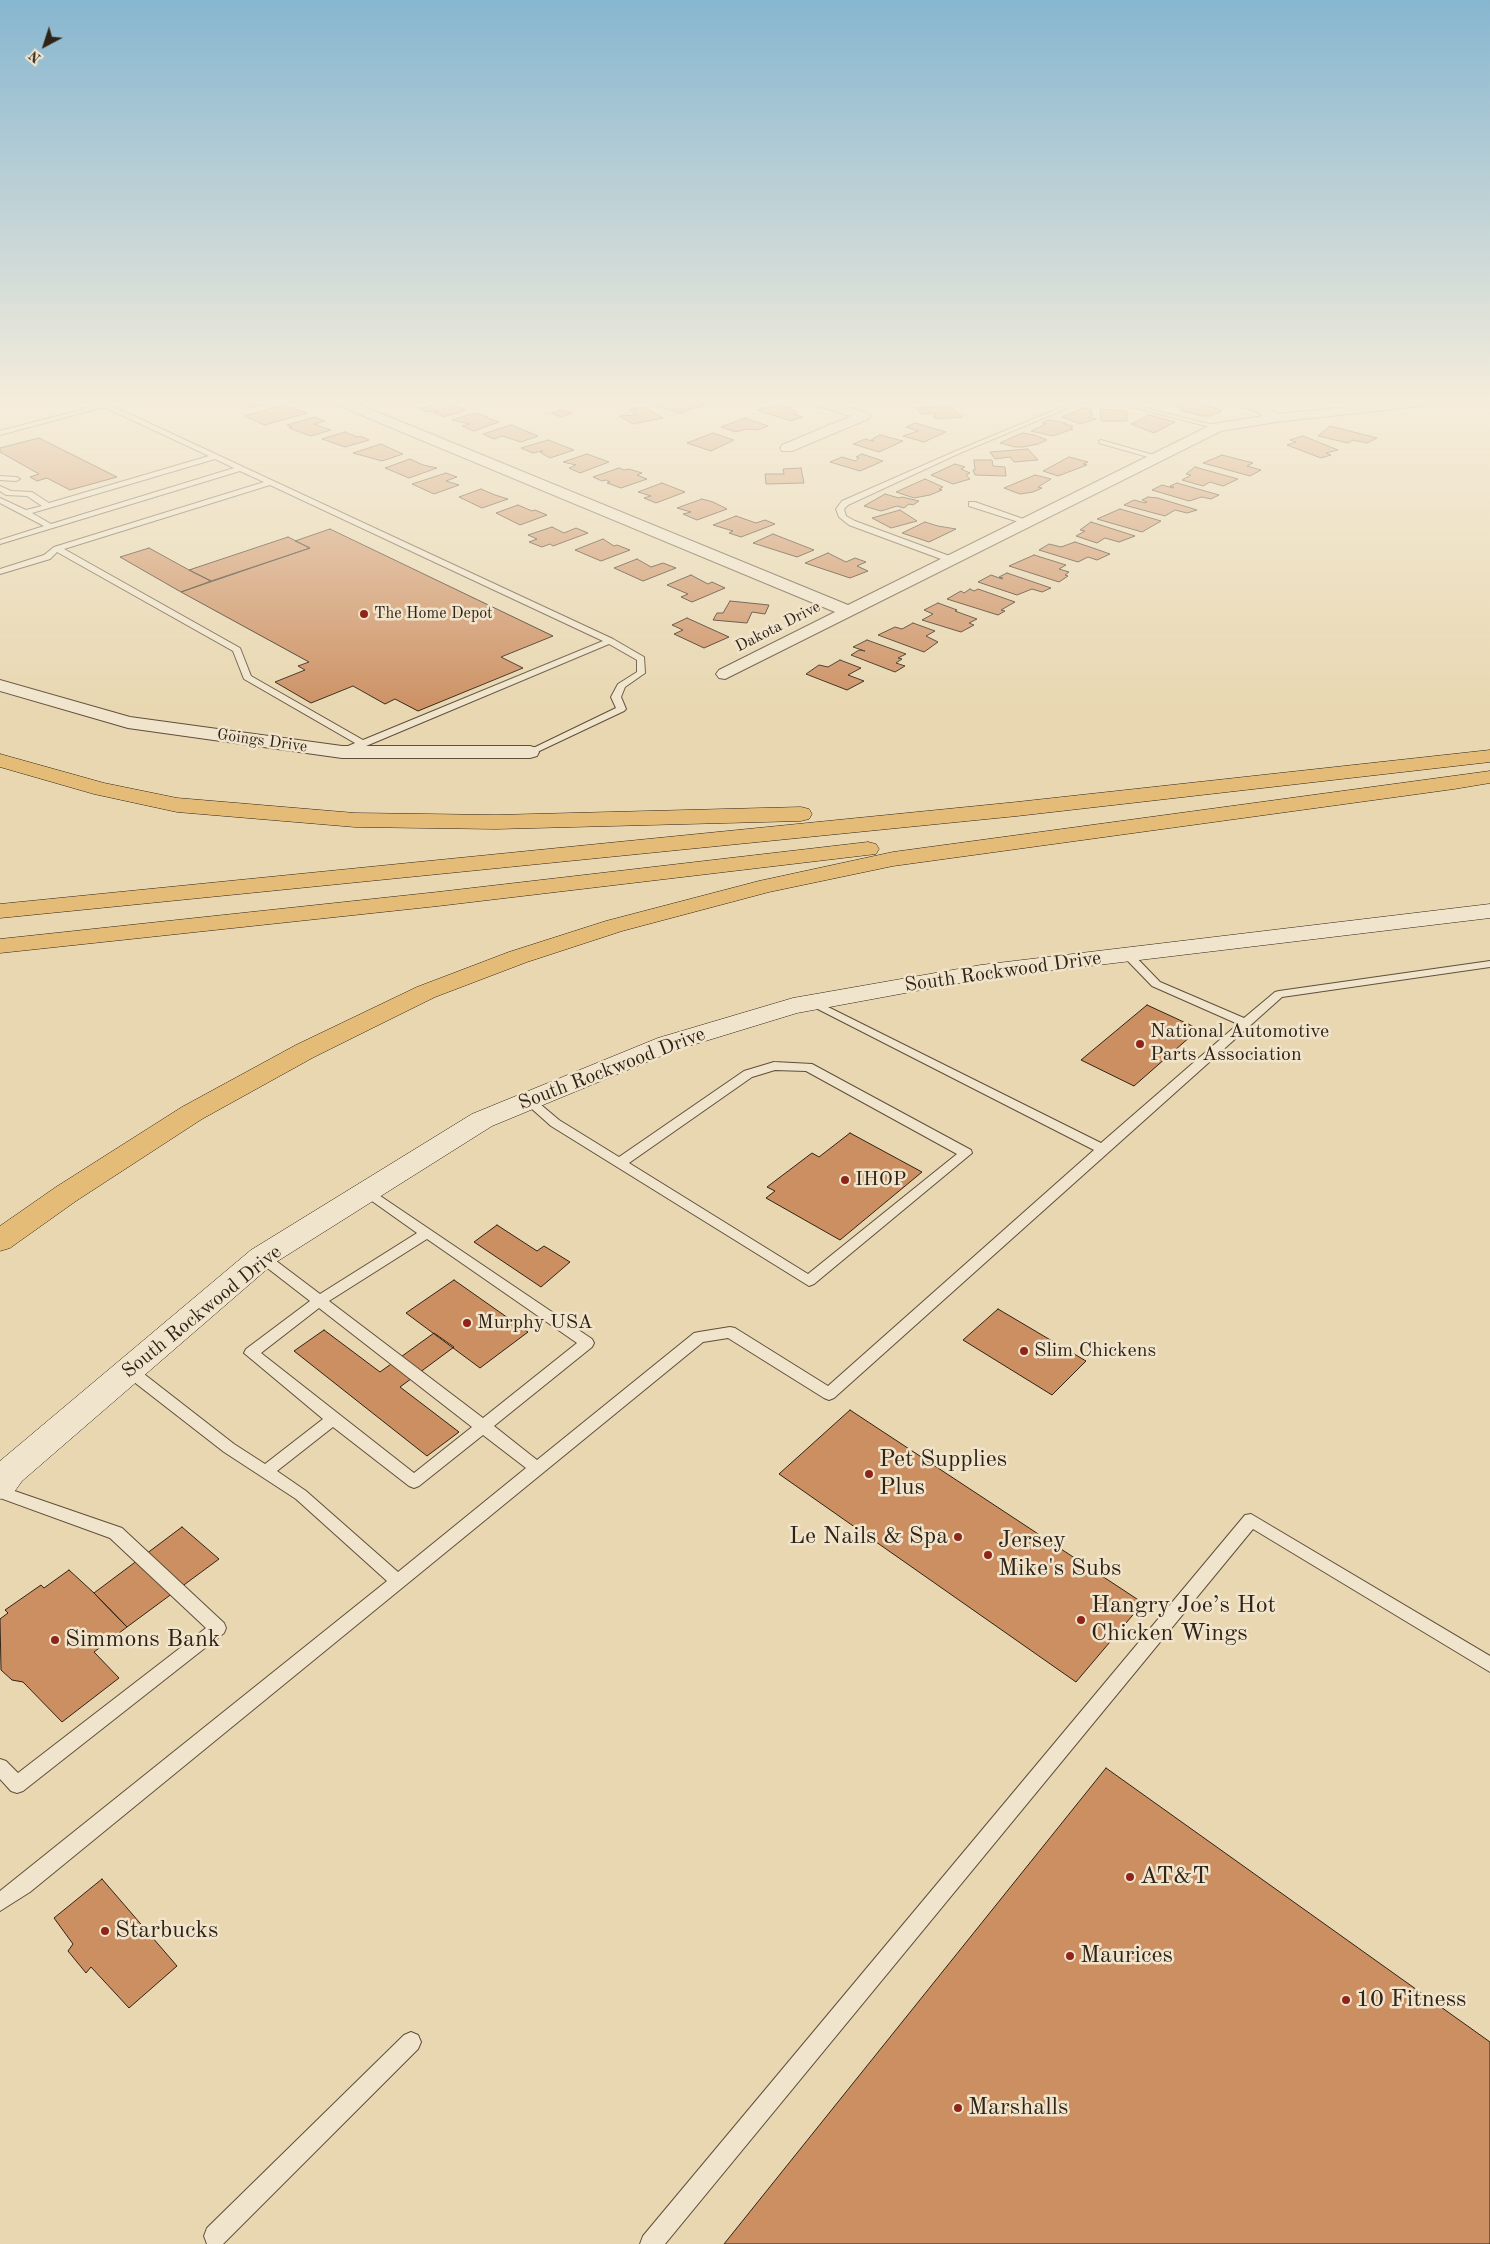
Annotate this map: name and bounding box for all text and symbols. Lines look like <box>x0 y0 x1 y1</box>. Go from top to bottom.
north arrow <box>20 20 70 70</box>
text: N <box>27 48 44 65</box>
street label: Dakota Drive <box>732 597 824 657</box>
place label: The Home Depot <box>374 604 493 624</box>
marker: The Home Depot <box>358 608 370 620</box>
street label: Goings Drive <box>216 725 308 757</box>
street label: South Rockwood Drive <box>903 946 1103 998</box>
place label: National Automotive Parts Association <box>1150 1020 1329 1067</box>
street label: South Rockwood Drive <box>515 1022 709 1116</box>
marker: National Automotive Parts Association <box>1134 1038 1146 1050</box>
place label: IHOP <box>855 1168 906 1192</box>
marker: IHOP <box>839 1174 851 1186</box>
street label: South Rockwood Drive <box>117 1240 287 1384</box>
place label: Murphy USA <box>477 1311 593 1335</box>
marker: Murphy USA <box>461 1317 473 1329</box>
place label: Slim Chickens <box>1034 1339 1156 1363</box>
marker: Slim Chickens <box>1018 1345 1030 1357</box>
place label: Pet Supplies Plus <box>879 1446 1007 1502</box>
marker: Pet Supplies Plus <box>863 1468 875 1480</box>
place label: Le Nails & Spa <box>789 1523 948 1551</box>
place label: Jersey Mike's Subs <box>998 1527 1121 1583</box>
marker: Le Nails & Spa <box>952 1531 964 1543</box>
marker: Jersey Mike's Subs <box>982 1549 994 1561</box>
place label: Hangry Joe’s Hot Chicken Wings <box>1091 1592 1276 1648</box>
marker: Hangry Joe’s Hot Chicken Wings <box>1075 1614 1087 1626</box>
place label: Simmons Bank <box>65 1626 220 1654</box>
marker: Simmons Bank <box>49 1634 61 1646</box>
place label: AT&T <box>1140 1863 1209 1891</box>
marker: AT&T <box>1124 1871 1136 1883</box>
place label: Starbucks <box>115 1917 218 1945</box>
marker: Starbucks <box>99 1925 111 1937</box>
place label: Maurices <box>1080 1942 1173 1970</box>
marker: Maurices <box>1064 1950 1076 1962</box>
place label: 10 Fitness <box>1356 1986 1466 2014</box>
marker: 10 Fitness <box>1340 1994 1352 2006</box>
place label: Marshalls <box>968 2094 1069 2122</box>
marker: Marshalls <box>952 2102 964 2114</box>

